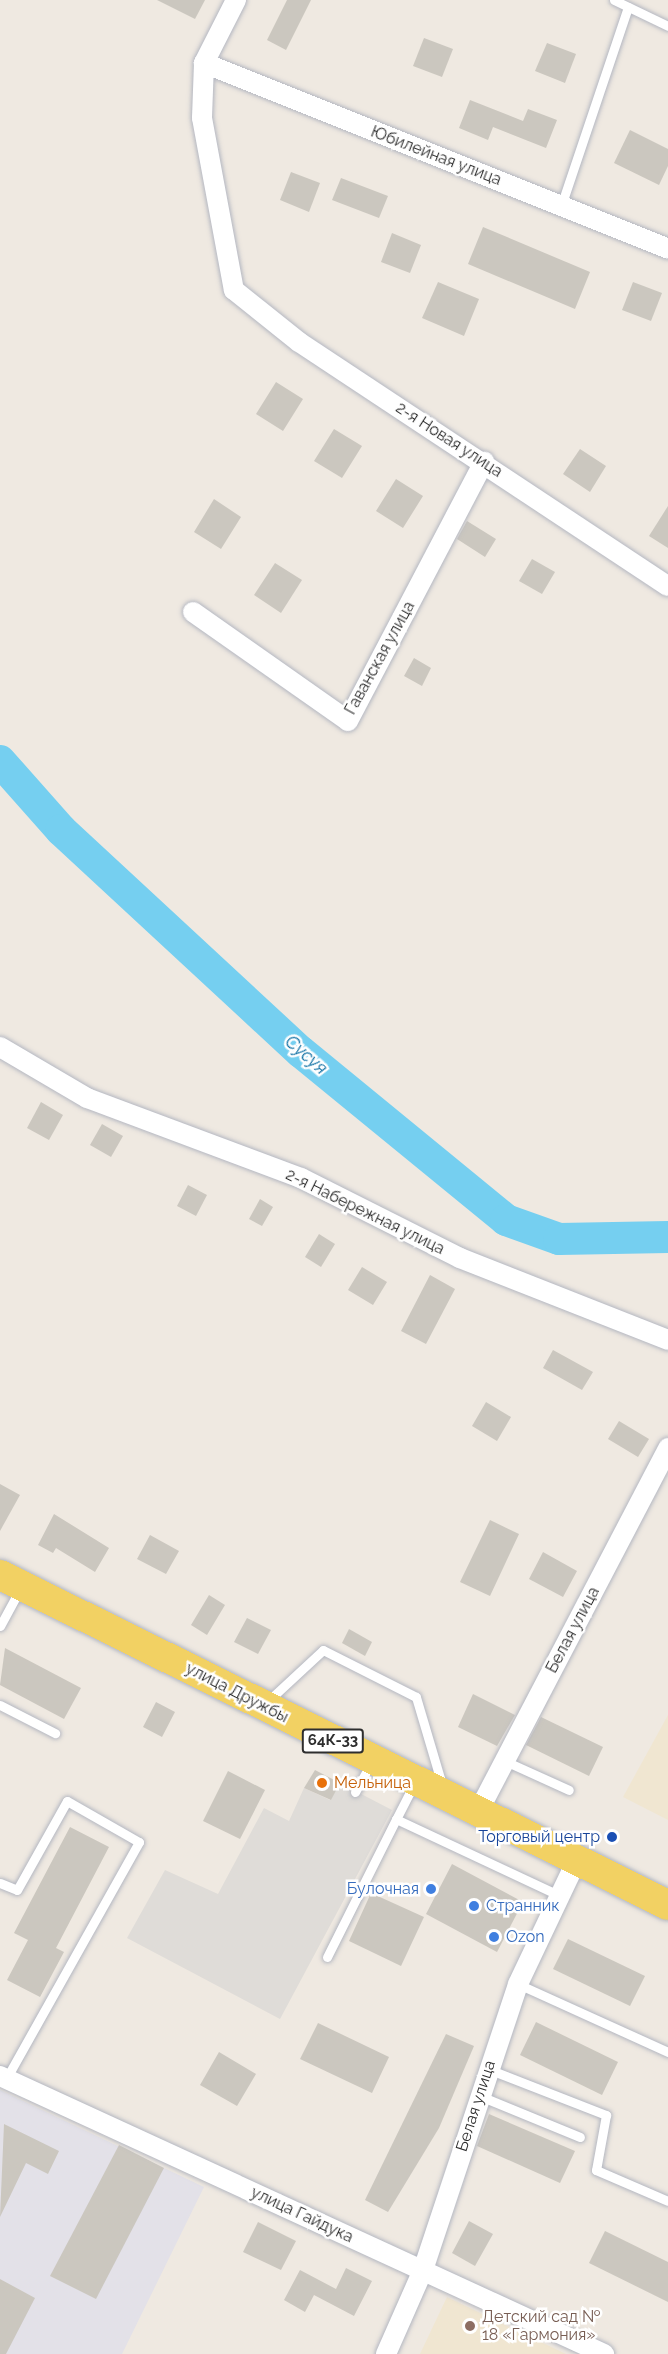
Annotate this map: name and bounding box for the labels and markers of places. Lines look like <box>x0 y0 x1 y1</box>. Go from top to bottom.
place label: Мельница <box>334 1773 411 1793</box>
marker: Мельница <box>315 1776 329 1790</box>
place label: Торговый центр <box>478 1827 600 1847</box>
marker: Торговый центр <box>605 1830 619 1844</box>
place label: Булочная <box>347 1879 419 1899</box>
marker: Булочная <box>424 1882 438 1896</box>
place label: Странник <box>486 1896 560 1916</box>
marker: Странник <box>467 1899 481 1913</box>
place label: Ozon <box>506 1927 545 1947</box>
marker: Ozon <box>487 1930 501 1944</box>
place label: Детский сад № 18 «Гармония» <box>482 2307 600 2345</box>
marker: Детский сад № 18 «Гармония» <box>463 2319 477 2333</box>

